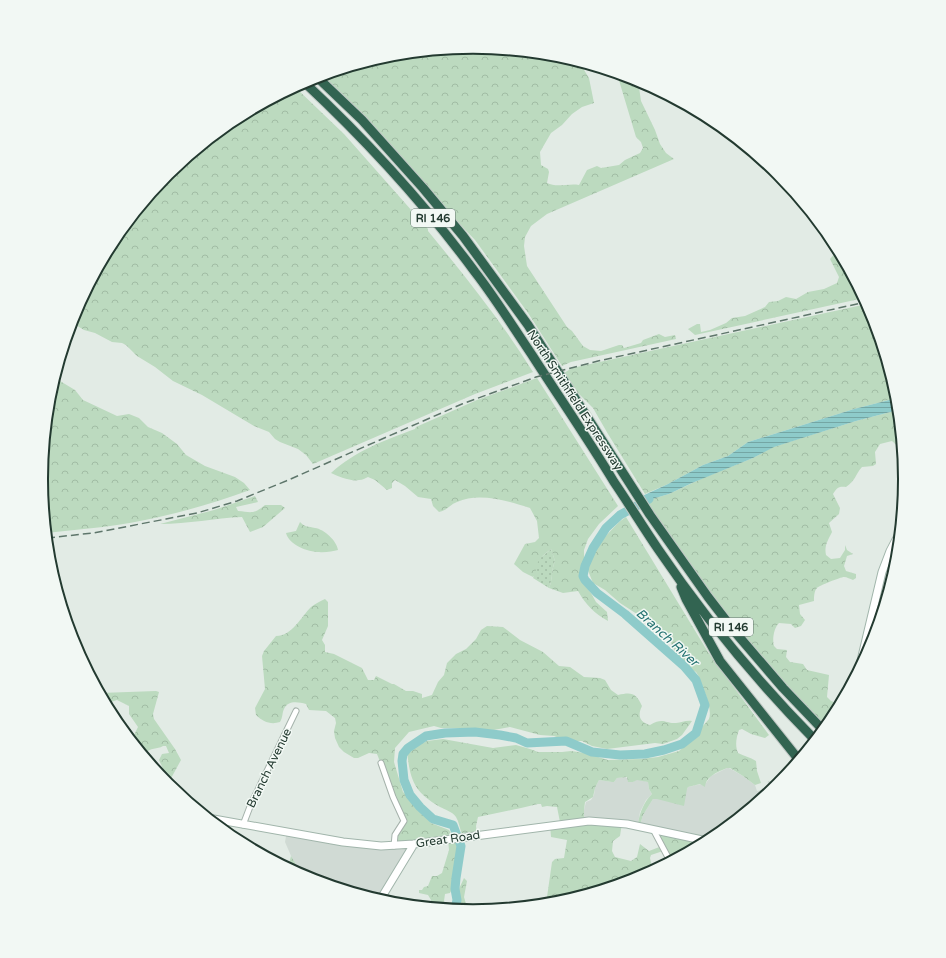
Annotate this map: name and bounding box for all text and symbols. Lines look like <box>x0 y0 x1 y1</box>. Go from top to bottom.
road number: RI 146 <box>411 209 455 227</box>
street label: North Smithfield Expressway <box>524 327 626 473</box>
water label: Branch River <box>633 605 704 671</box>
road number: RI 146 <box>709 618 753 636</box>
street label: Branch Avenue <box>244 726 294 810</box>
street label: Great Road <box>415 828 481 850</box>

